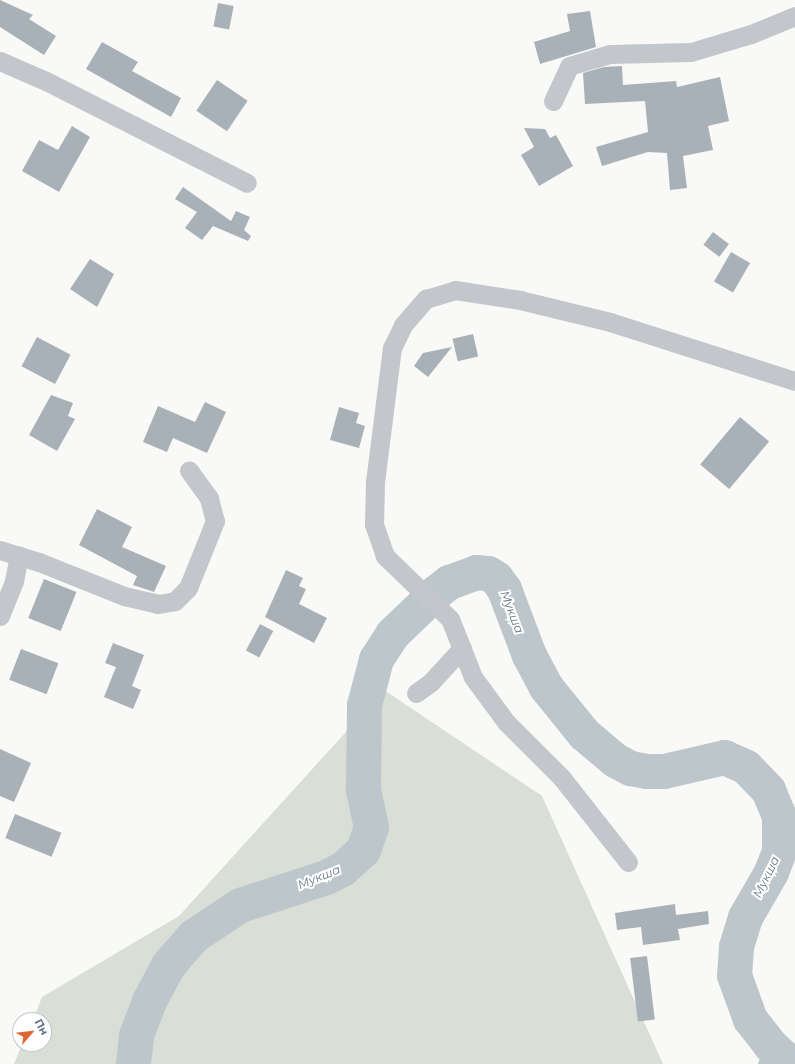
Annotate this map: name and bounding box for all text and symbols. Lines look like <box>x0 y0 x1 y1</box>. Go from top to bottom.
water label: Мукша <box>497 589 527 635</box>
water label: Мукша <box>750 854 782 900</box>
water label: Мукша <box>296 862 342 892</box>
north arrow <box>12 1012 52 1052</box>
text: Пн <box>32 1016 52 1037</box>

